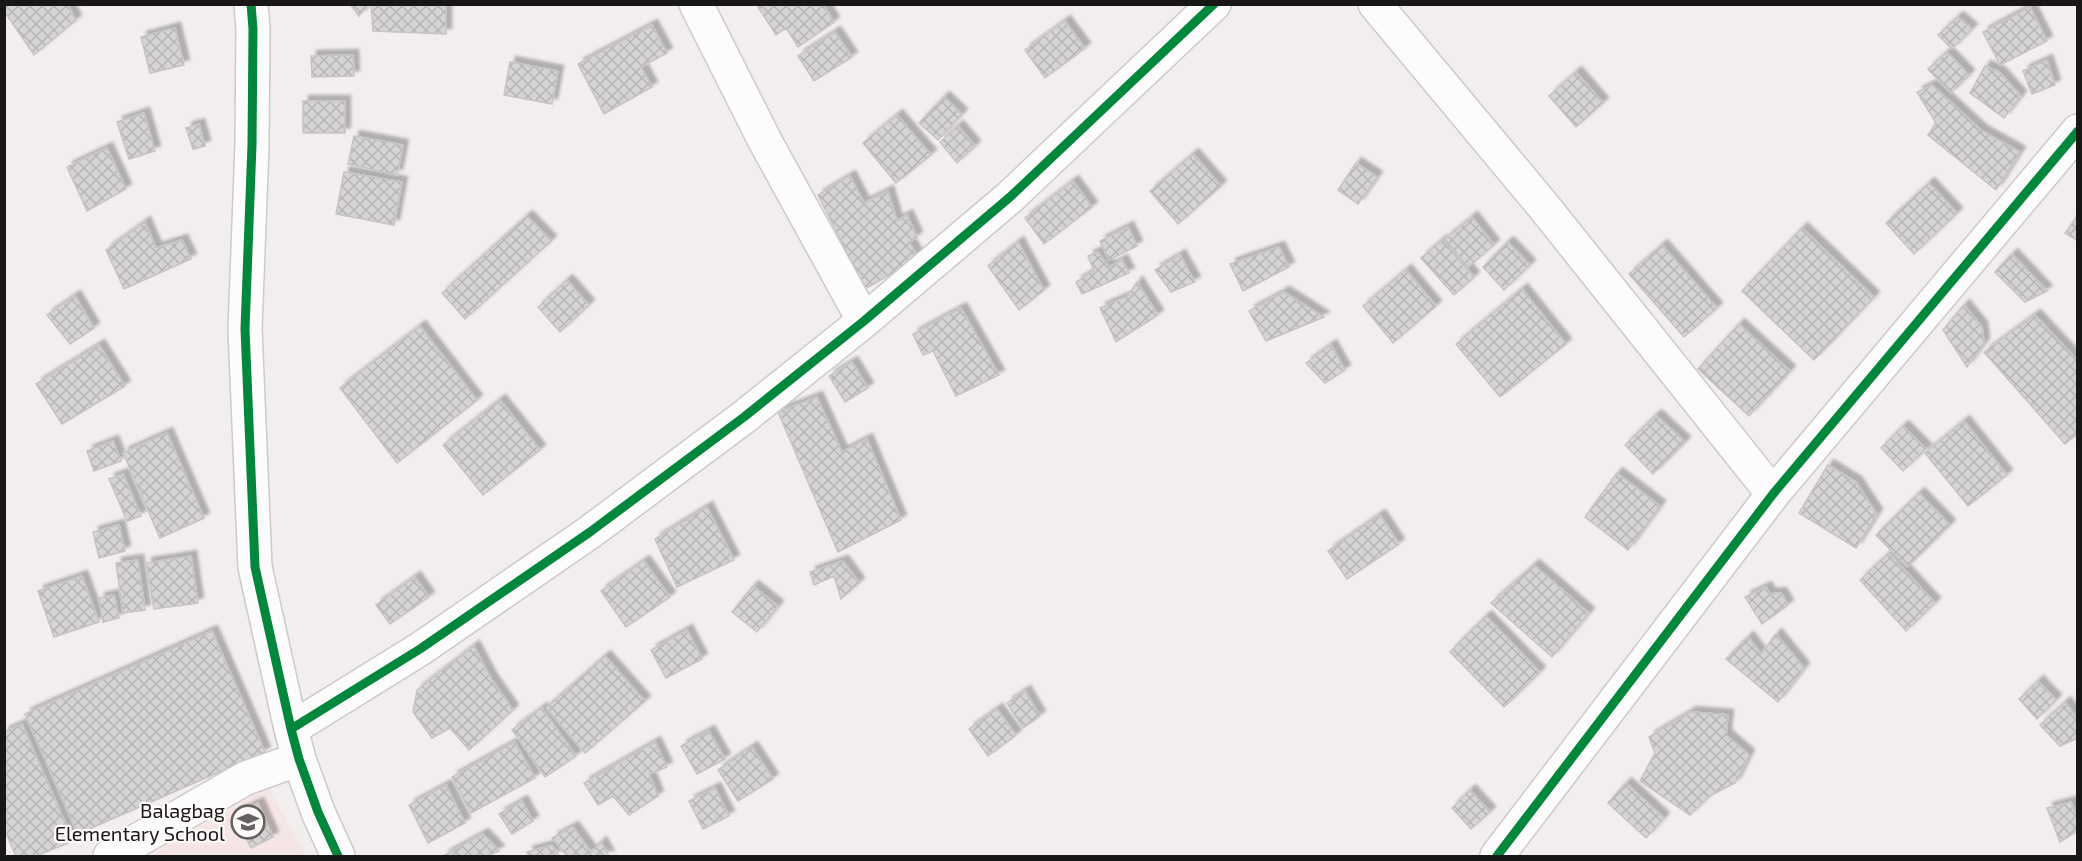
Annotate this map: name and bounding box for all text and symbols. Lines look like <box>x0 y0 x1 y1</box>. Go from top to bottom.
place label: Balagbag Elementary School <box>55 798 225 845</box>
school or university icon: Balagbag Elementary School <box>230 804 266 840</box>

